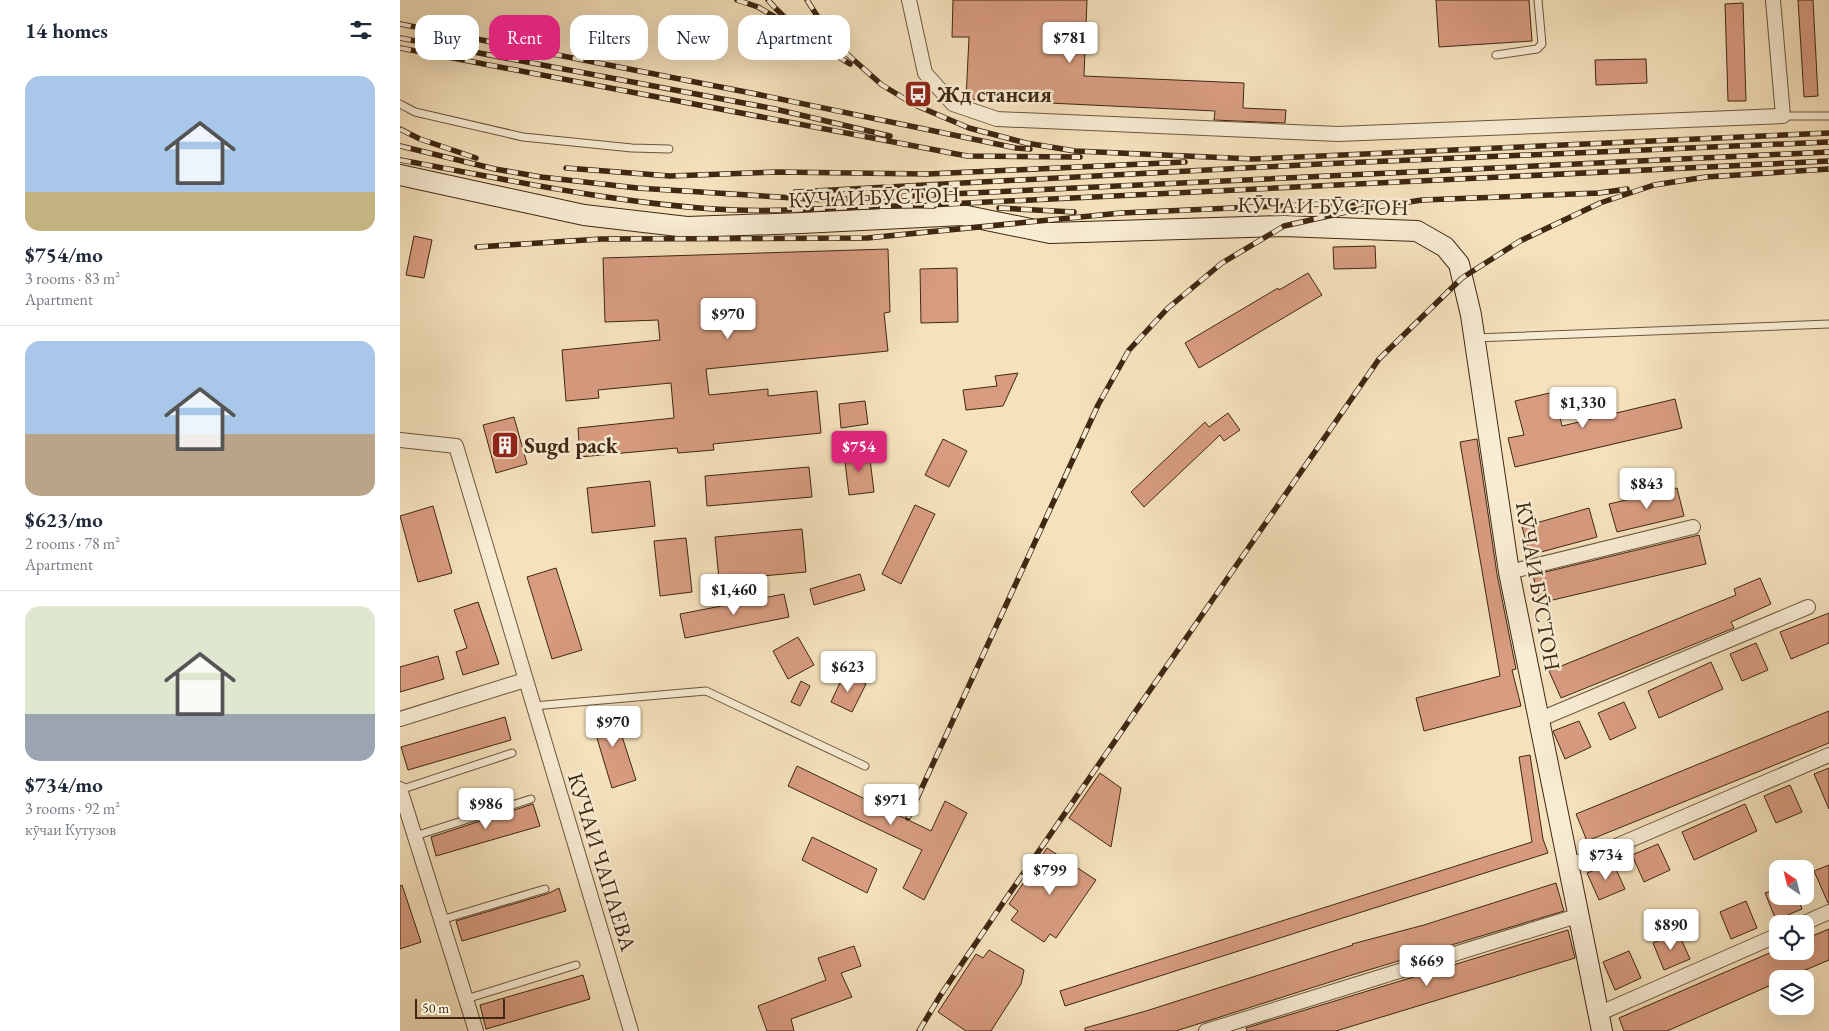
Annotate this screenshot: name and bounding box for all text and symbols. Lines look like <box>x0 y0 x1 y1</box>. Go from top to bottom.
chip: Buy <box>415 15 479 60</box>
chip: Rent <box>489 15 560 60</box>
chip: Filters <box>570 15 648 60</box>
chip: New <box>658 15 728 60</box>
chip: Apartment <box>738 15 850 60</box>
icon: filters <box>347 16 375 44</box>
text: 14 homes <box>25 17 108 44</box>
pin: $781 <box>1040 22 1100 64</box>
text: $781 <box>1054 27 1086 48</box>
bus stop icon: Жд стансия <box>903 79 933 109</box>
place label: Жд стансия <box>936 80 1052 109</box>
icon: home <box>155 108 245 198</box>
street label: КӮЧАИ БӮСТОН <box>788 180 960 214</box>
street label: КӮЧАИ БӮСТОН <box>1237 190 1409 222</box>
text: $754/mo <box>25 241 103 268</box>
text: 3 rooms · 83 m² <box>25 268 120 289</box>
text: Apartment <box>25 289 93 310</box>
pin: $970 <box>698 298 758 340</box>
text: $970 <box>712 303 744 324</box>
icon: home <box>155 374 245 464</box>
pin: $1,330 <box>1542 386 1624 429</box>
text: $1,330 <box>1560 392 1606 413</box>
building icon: Sugd pack <box>490 430 520 460</box>
pin: $754 <box>829 430 889 473</box>
place label: Sugd pack <box>524 431 619 460</box>
text: $754 <box>843 436 875 457</box>
pin: $843 <box>1617 468 1677 510</box>
text: $843 <box>1631 473 1663 494</box>
street label: КӮЧАИ БӮСТОН <box>1509 499 1567 673</box>
text: $623/mo <box>25 506 103 533</box>
text: 2 rooms · 78 m² <box>25 533 120 554</box>
text: Apartment <box>25 554 93 575</box>
pin: $1,460 <box>693 574 775 616</box>
text: $1,460 <box>711 579 757 600</box>
icon: home <box>155 639 245 729</box>
pin: $623 <box>818 650 878 693</box>
text: $623 <box>832 656 864 677</box>
pin: $970 <box>583 706 643 748</box>
text: $970 <box>597 711 629 732</box>
street label: КУЧАИ ЧАПАЕВА <box>561 769 643 955</box>
text: $734/mo <box>25 771 103 798</box>
pin: $971 <box>861 784 921 826</box>
pin: $986 <box>456 788 516 830</box>
text: $971 <box>875 789 907 810</box>
text: $986 <box>470 793 502 814</box>
text: 3 rooms · 92 m² <box>25 798 120 819</box>
text: кӯчаи Кутузов <box>25 819 116 840</box>
pin: $734 <box>1576 838 1636 881</box>
text: $734 <box>1590 844 1622 865</box>
pin: $799 <box>1020 854 1080 896</box>
text: $799 <box>1034 859 1066 880</box>
north arrow <box>1769 860 1814 905</box>
map controls <box>1769 860 1814 1015</box>
pin: $890 <box>1641 908 1701 951</box>
text: $890 <box>1655 914 1687 935</box>
button: locate <box>1769 915 1814 960</box>
pin: $669 <box>1397 944 1457 987</box>
text: $669 <box>1411 950 1443 971</box>
button: layers <box>1769 970 1814 1015</box>
scale bar <box>415 996 505 1019</box>
text: 50 m <box>422 999 449 1017</box>

